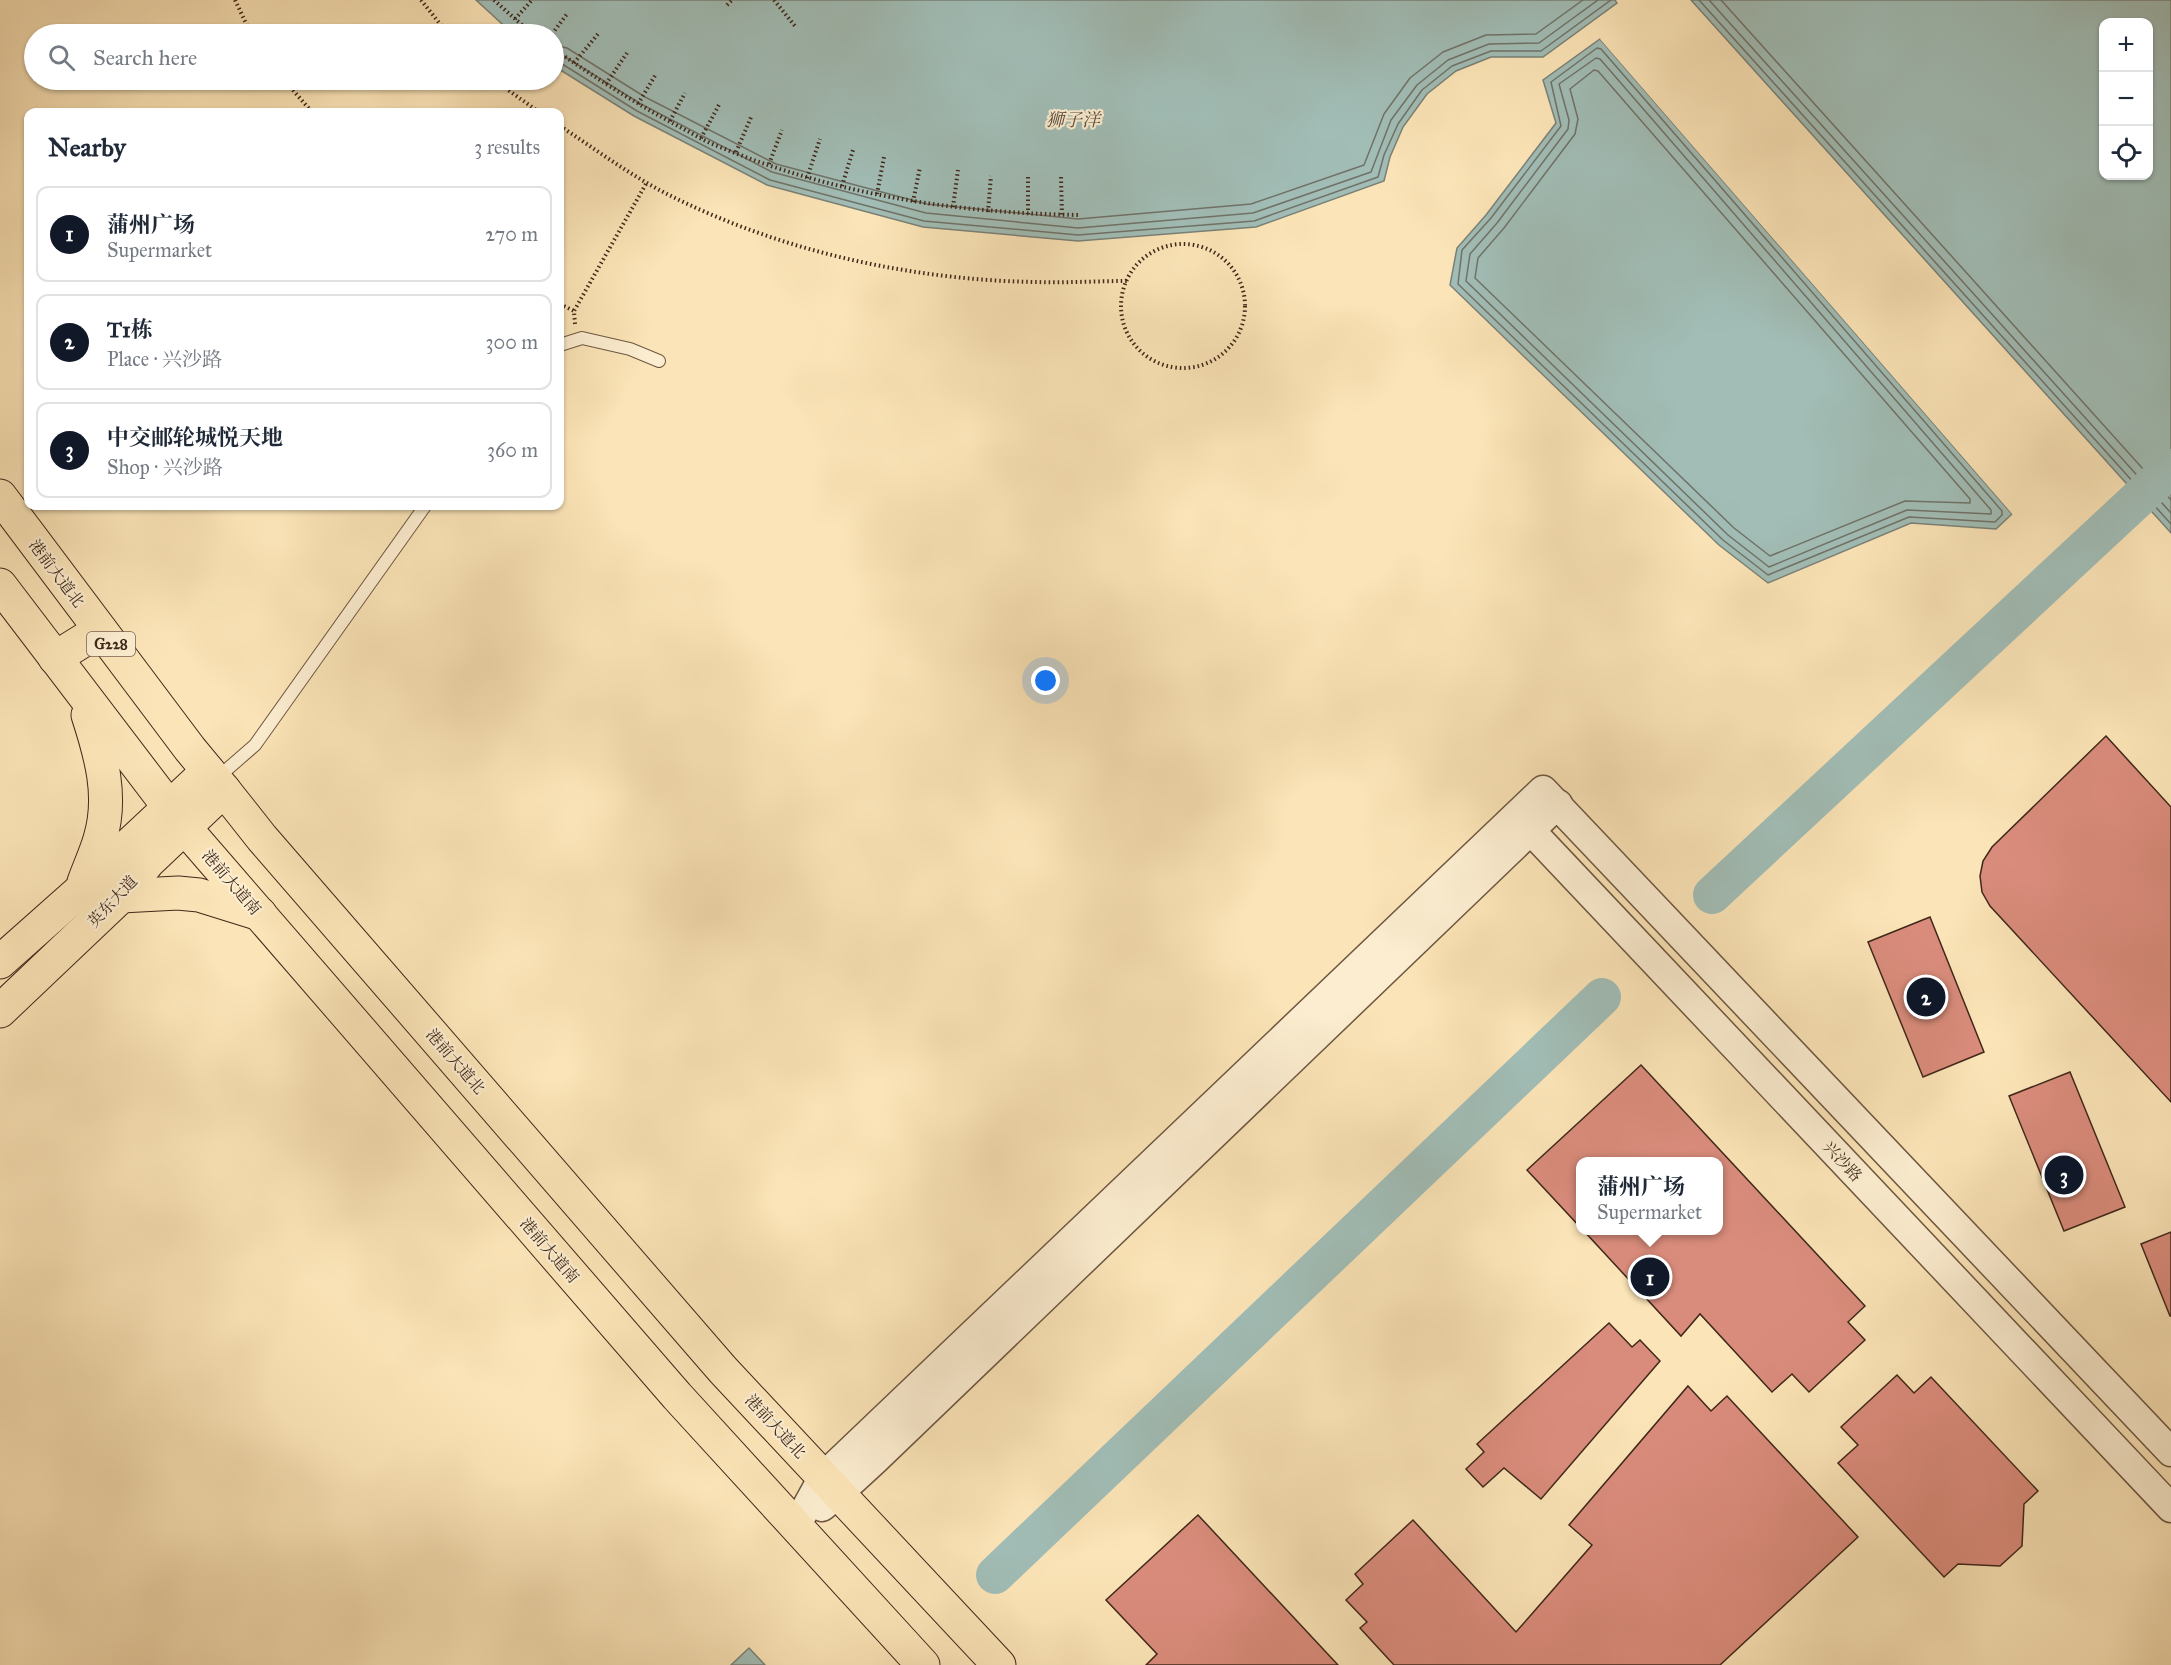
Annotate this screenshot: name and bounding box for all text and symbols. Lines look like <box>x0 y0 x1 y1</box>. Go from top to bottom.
map controls <box>2099 18 2153 180</box>
button: + <box>2099 18 2153 72</box>
search box <box>24 24 564 90</box>
icon: search <box>45 41 78 74</box>
text: Search here <box>93 44 197 71</box>
button: − <box>2099 72 2153 126</box>
water label: 狮子洋 <box>1046 109 1102 131</box>
button: locate <box>2099 126 2153 180</box>
text: Nearby <box>48 131 126 163</box>
text: 3 results <box>474 135 540 159</box>
text: 蒲州广场 <box>107 211 195 238</box>
text: 1 <box>66 222 73 246</box>
text: 270 m <box>485 222 538 246</box>
text: Supermarket <box>107 238 212 262</box>
text: T1栋 <box>107 316 153 343</box>
text: 2 <box>65 330 74 354</box>
text: 300 m <box>486 330 538 354</box>
text: Place · 兴沙路 <box>107 347 222 371</box>
text: 中交邮轮城悦天地 <box>107 424 283 451</box>
text: 3 <box>66 438 74 462</box>
text: 360 m <box>487 438 538 462</box>
text: Shop · 兴沙路 <box>107 455 223 479</box>
street label: 港前大道北 <box>25 536 88 611</box>
road number: G228 <box>87 632 135 656</box>
your location <box>1031 666 1060 695</box>
street label: 港前大道南 <box>198 846 265 919</box>
street label: 英东大道 <box>84 871 141 931</box>
pin: 2 <box>1906 974 1946 1020</box>
street label: 港前大道北 <box>422 1025 489 1098</box>
street label: 兴沙路 <box>1819 1137 1866 1185</box>
pin: 3 <box>2044 1152 2084 1198</box>
popup <box>1576 1157 1723 1235</box>
text: 蒲州广场 <box>1597 1173 1685 1200</box>
text: Supermarket <box>1597 1200 1702 1224</box>
street label: 港前大道南 <box>516 1214 583 1287</box>
pin: 1 <box>1630 1254 1670 1300</box>
street label: 港前大道北 <box>741 1391 810 1462</box>

